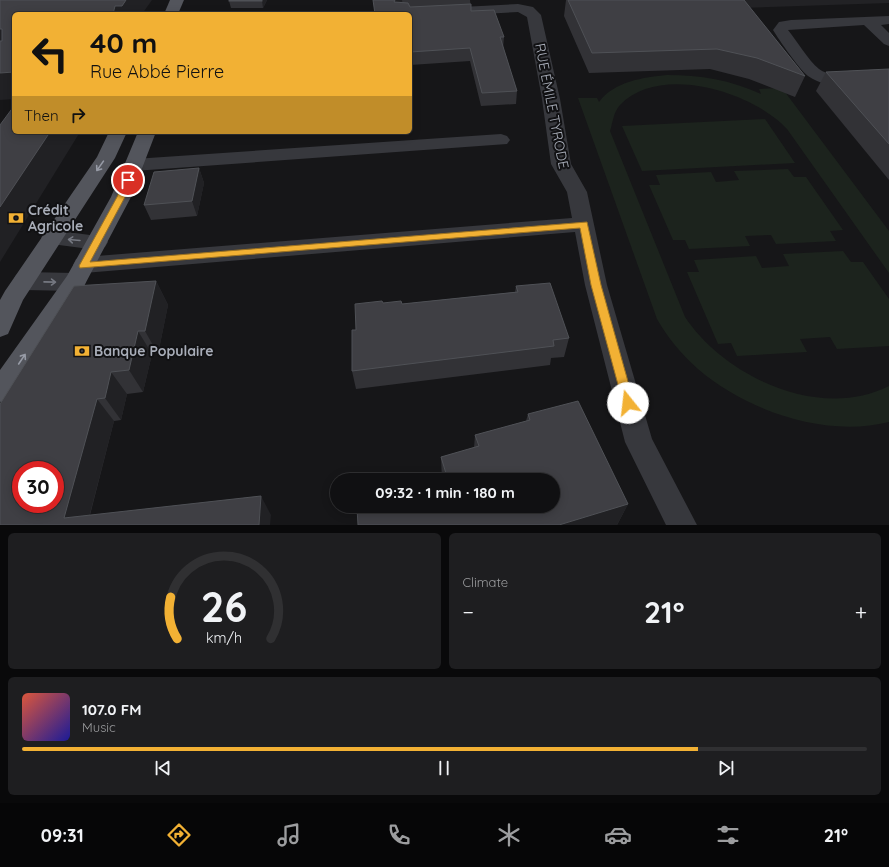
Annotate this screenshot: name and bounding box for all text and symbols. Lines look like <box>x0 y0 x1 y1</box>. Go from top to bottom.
text: 40 m <box>90 25 157 60</box>
icon: left <box>24 28 76 80</box>
street label: RUE ÉMILE TYRODE <box>531 42 573 170</box>
text: Rue Abbé Pierre <box>90 60 224 83</box>
icon: right <box>67 104 89 126</box>
text: Then <box>24 106 59 125</box>
one-way arrow <box>96 161 104 172</box>
pin <box>111 163 145 197</box>
icon: arrive <box>117 169 139 191</box>
place label: Crédit Agricole <box>28 201 83 235</box>
bank icon: Crédit Agricole <box>7 209 25 227</box>
one-way arrow <box>68 236 81 244</box>
one-way arrow <box>43 278 56 286</box>
bank icon: Banque Populaire <box>73 342 91 360</box>
place label: Banque Populaire <box>94 342 213 360</box>
one-way arrow <box>18 354 26 365</box>
position arrow <box>607 382 649 424</box>
speed limit sign: 30 <box>12 461 64 513</box>
text: 09:32 · 1 min · 180 m <box>375 483 515 502</box>
text: Climate <box>463 574 508 590</box>
text: 26 <box>201 580 248 632</box>
text: 21° <box>644 593 685 631</box>
text: − <box>463 598 474 626</box>
text: + <box>855 598 867 626</box>
text: km/h <box>206 629 242 647</box>
text: 107.0 FM <box>82 700 142 719</box>
text: Music <box>82 719 116 735</box>
icon: previous <box>152 757 174 779</box>
icon: pause <box>433 757 455 779</box>
icon: next <box>715 757 737 779</box>
icon: directions <box>165 821 193 849</box>
icon: music <box>275 821 303 849</box>
icon: phone <box>385 821 413 849</box>
icon: climate <box>495 821 523 849</box>
icon: car <box>604 821 632 849</box>
icon: filters <box>714 821 742 849</box>
text: 09:31 <box>41 824 84 847</box>
text: 21° <box>824 824 848 847</box>

